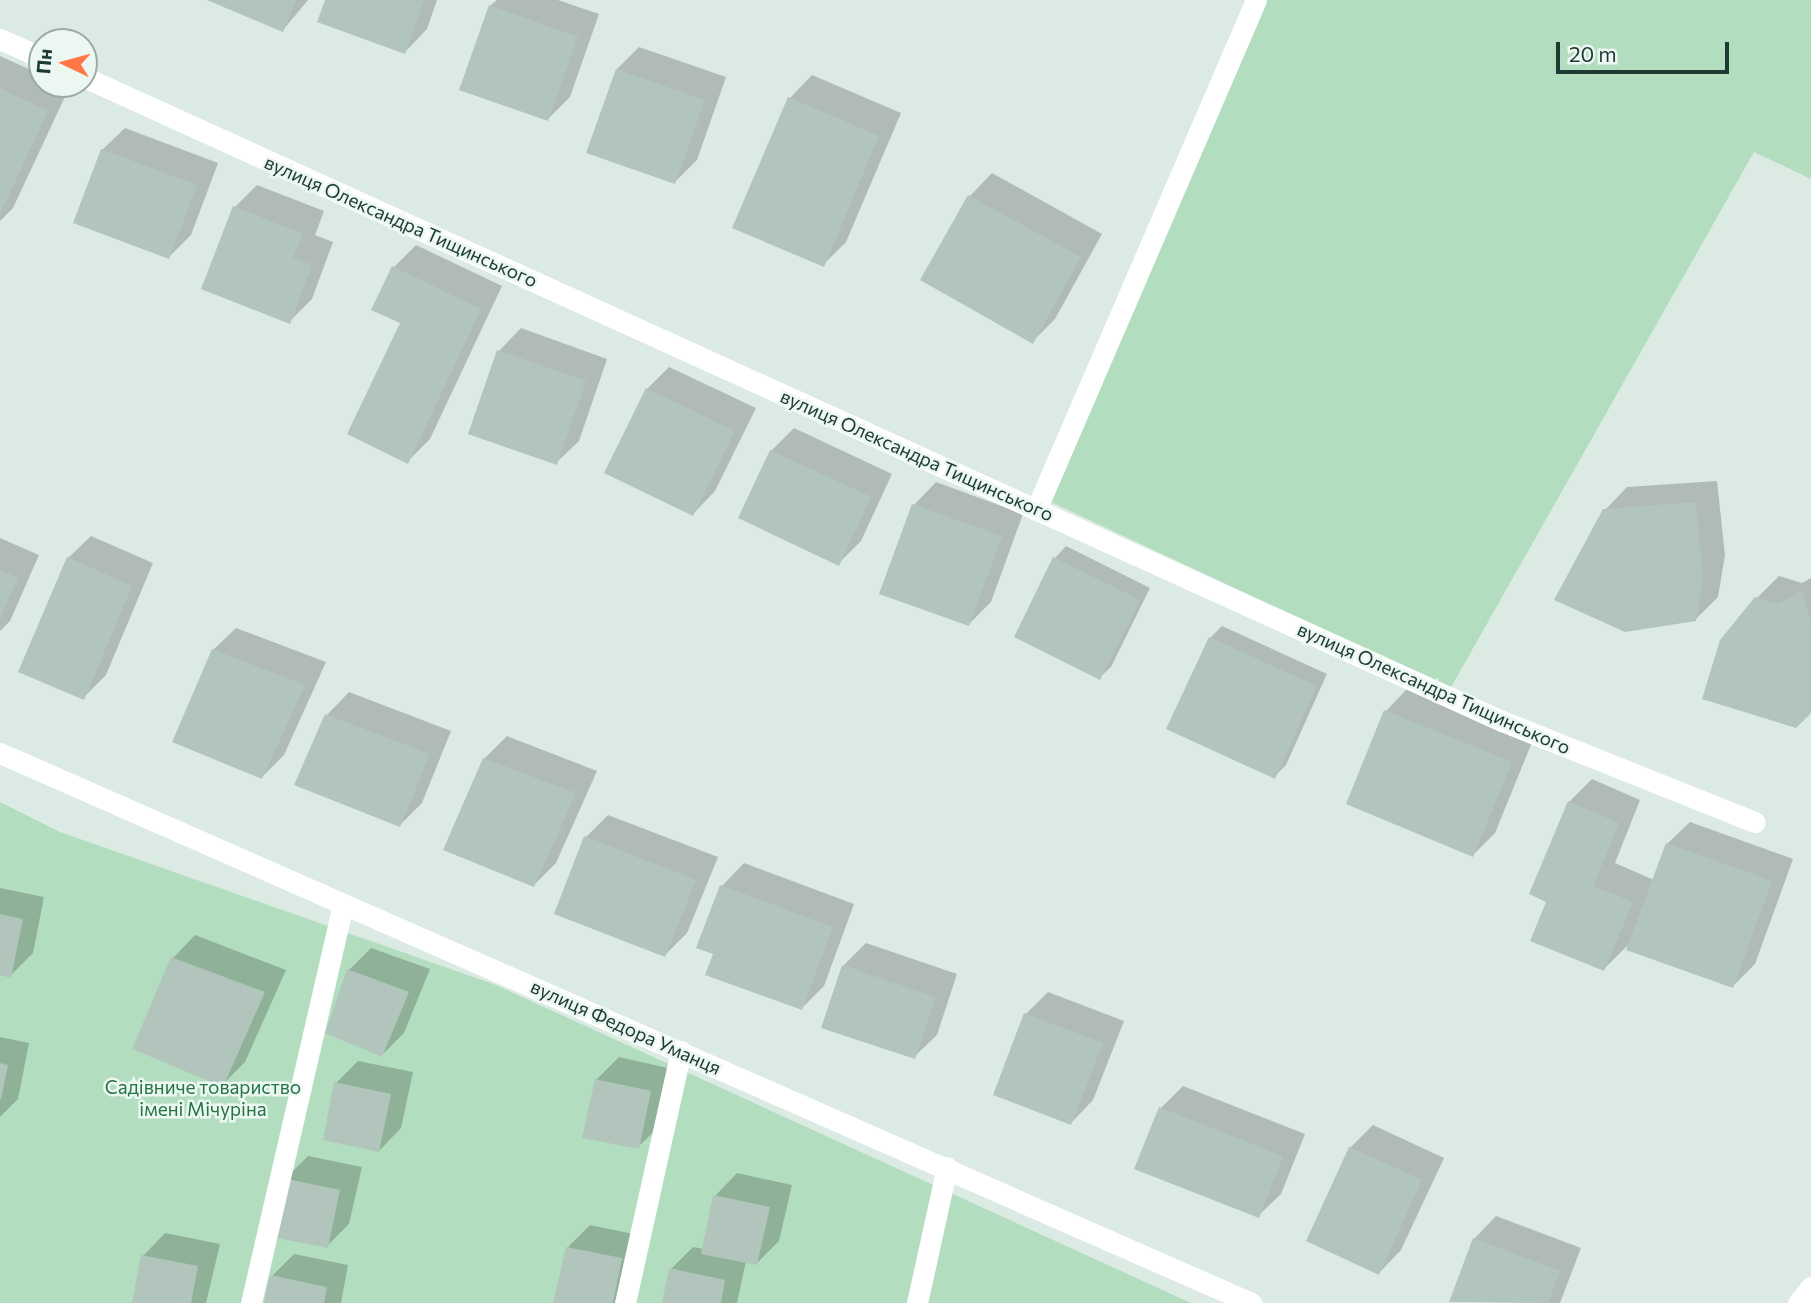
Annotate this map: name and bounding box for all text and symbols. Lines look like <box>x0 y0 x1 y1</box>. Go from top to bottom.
north arrow <box>28 28 98 98</box>
scale bar <box>1559 28 1732 72</box>
text: 20 m <box>1569 41 1617 66</box>
text: Пн <box>31 48 56 75</box>
street label: вулиця Олександра Тищинського <box>261 150 541 292</box>
street label: вулиця Олександра Тищинського <box>777 384 1057 526</box>
street label: вулиця Олександра Тищинського <box>1294 617 1574 759</box>
street label: вулиця Федора Уманця <box>527 975 725 1079</box>
park label: Садівниче товариство імені Мічуріна <box>105 1076 301 1120</box>

